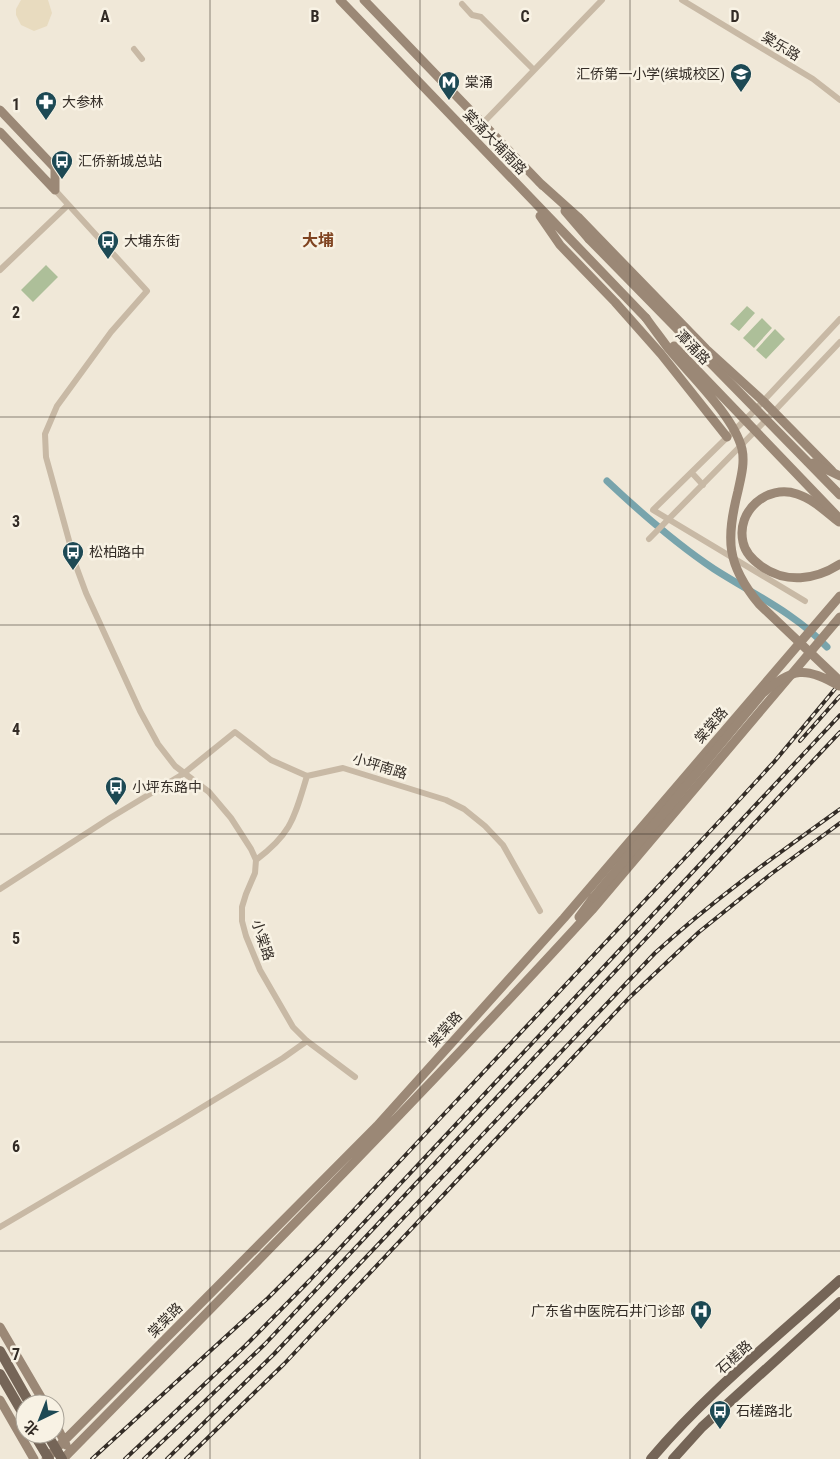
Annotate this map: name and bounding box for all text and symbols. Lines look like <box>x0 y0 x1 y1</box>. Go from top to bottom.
text: A <box>100 7 110 26</box>
text: B <box>311 7 320 26</box>
text: C <box>520 7 530 26</box>
text: D <box>730 7 740 26</box>
street label: 棠乐路 <box>759 28 803 64</box>
school or university icon: 汇侨第一小学(缤城校区) <box>729 62 753 93</box>
place label: 汇侨第一小学(缤城校区) <box>576 66 725 83</box>
metro station icon: 棠涌 <box>437 70 461 101</box>
place label: 棠涌 <box>465 74 493 90</box>
pharmacy icon: 大参林 <box>34 90 58 121</box>
place label: 大参林 <box>62 94 104 110</box>
text: 1 <box>12 95 20 114</box>
street label: 棠涌大埔南路 <box>460 106 530 178</box>
bus stop icon: 汇侨新城总站 <box>50 149 74 180</box>
place label: 汇侨新城总站 <box>78 153 162 169</box>
bus stop icon: 大埔东街 <box>96 229 120 260</box>
district label: 大埔 <box>302 231 334 250</box>
place label: 大埔东街 <box>124 233 180 249</box>
text: 2 <box>12 303 20 322</box>
street label: 潭涌路 <box>673 326 713 368</box>
text: 3 <box>12 512 20 531</box>
bus stop icon: 松柏路中 <box>61 540 85 571</box>
place label: 松柏路中 <box>89 544 145 560</box>
street label: 棠棠路 <box>691 704 731 746</box>
text: 4 <box>12 720 20 739</box>
street label: 小坪南路 <box>351 750 409 782</box>
bus stop icon: 小坪东路中 <box>104 775 128 806</box>
place label: 小坪东路中 <box>132 779 202 795</box>
street label: 小棠路 <box>249 918 277 962</box>
text: 5 <box>12 929 20 948</box>
street label: 棠棠路 <box>425 1008 465 1050</box>
text: 6 <box>12 1137 20 1156</box>
street label: 棠棠路 <box>144 1299 186 1341</box>
hospital icon: 广东省中医院石井门诊部 <box>689 1299 713 1330</box>
place label: 广东省中医院石井门诊部 <box>531 1303 685 1319</box>
street label: 石槎路 <box>713 1337 755 1377</box>
text: 7 <box>12 1345 20 1364</box>
north arrow <box>15 1394 65 1444</box>
bus stop icon: 石槎路北 <box>708 1399 732 1430</box>
place label: 石槎路北 <box>736 1403 792 1419</box>
text: 北 <box>21 1418 42 1439</box>

